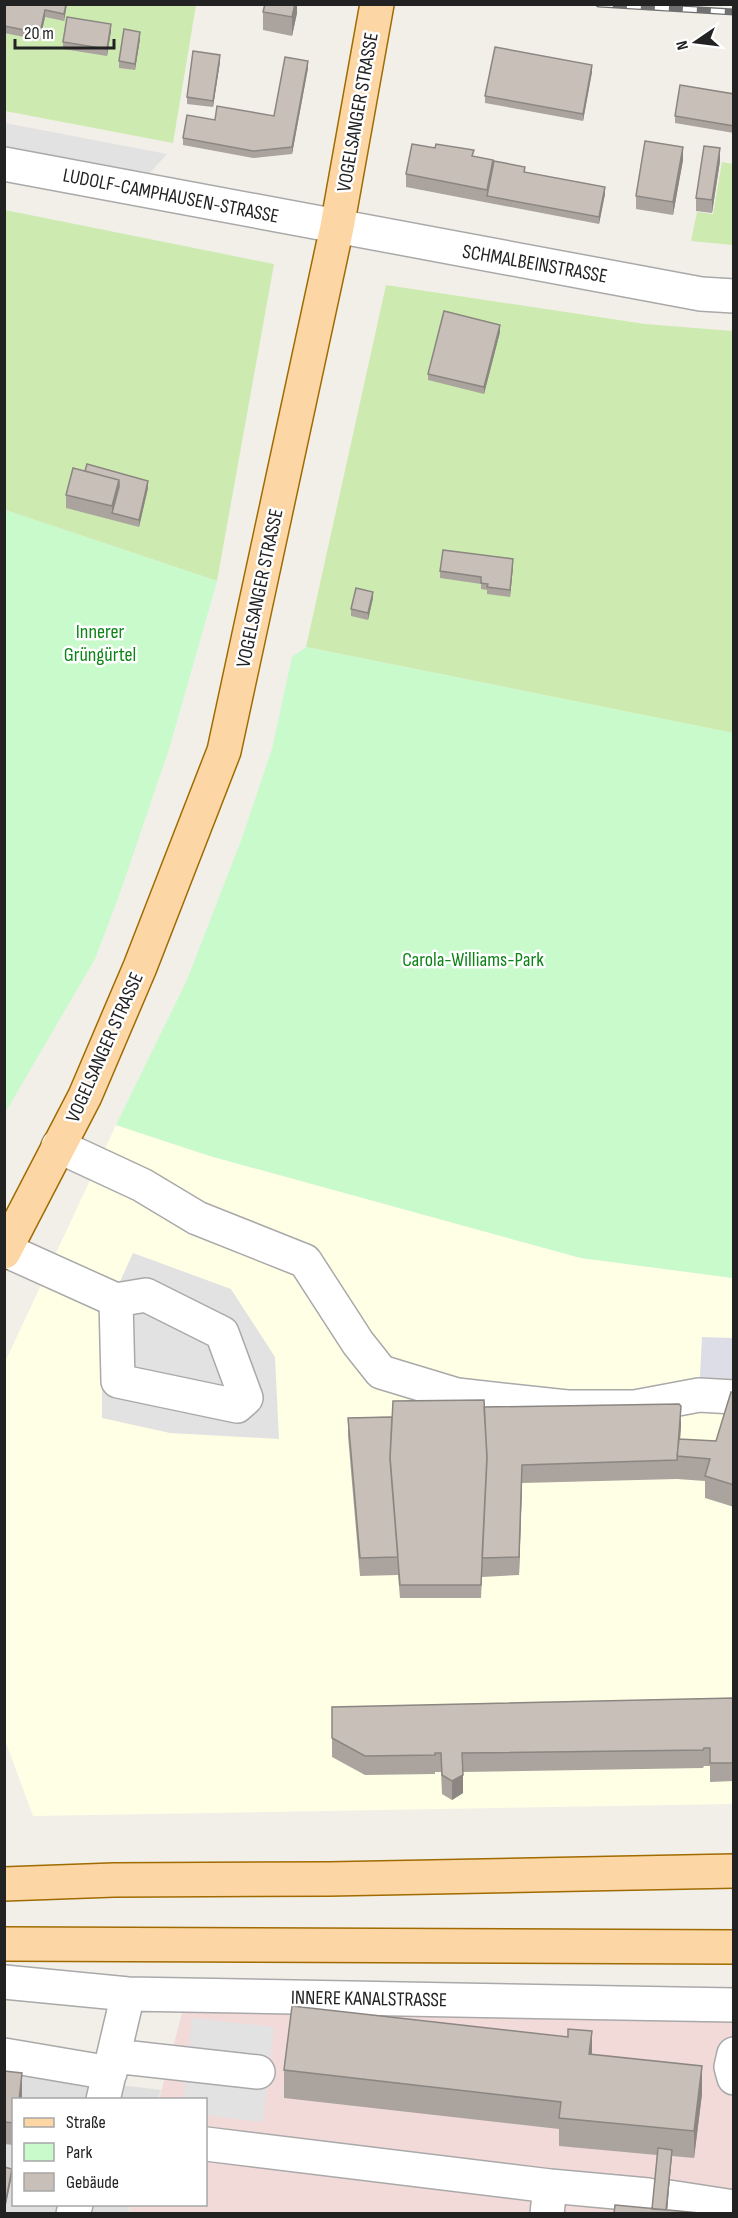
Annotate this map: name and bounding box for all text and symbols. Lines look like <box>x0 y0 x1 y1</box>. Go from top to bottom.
scale bar <box>15 12 114 50</box>
north arrow <box>666 12 726 72</box>
text: 20 m <box>24 23 54 44</box>
street label: VOGELSANGER STRASSE <box>332 31 384 194</box>
text: N <box>673 39 693 52</box>
street label: LUDOLF-CAMPHAUSEN-STRASSE <box>61 163 281 229</box>
street label: SCHMALBEINSTRASSE <box>460 239 609 289</box>
street label: VOGELSANGER STRASSE <box>231 507 289 670</box>
park label: Innerer Grüngürtel <box>64 620 136 667</box>
park label: Carola-Williams-Park <box>402 948 544 972</box>
street label: VOGELSANGER STRASSE <box>61 969 149 1126</box>
street label: INNERE KANALSTRASSE <box>291 1986 447 2012</box>
legend <box>12 2098 207 2206</box>
text: Straße <box>66 2112 106 2133</box>
text: Park <box>66 2142 92 2163</box>
text: Gebäude <box>66 2172 119 2193</box>

